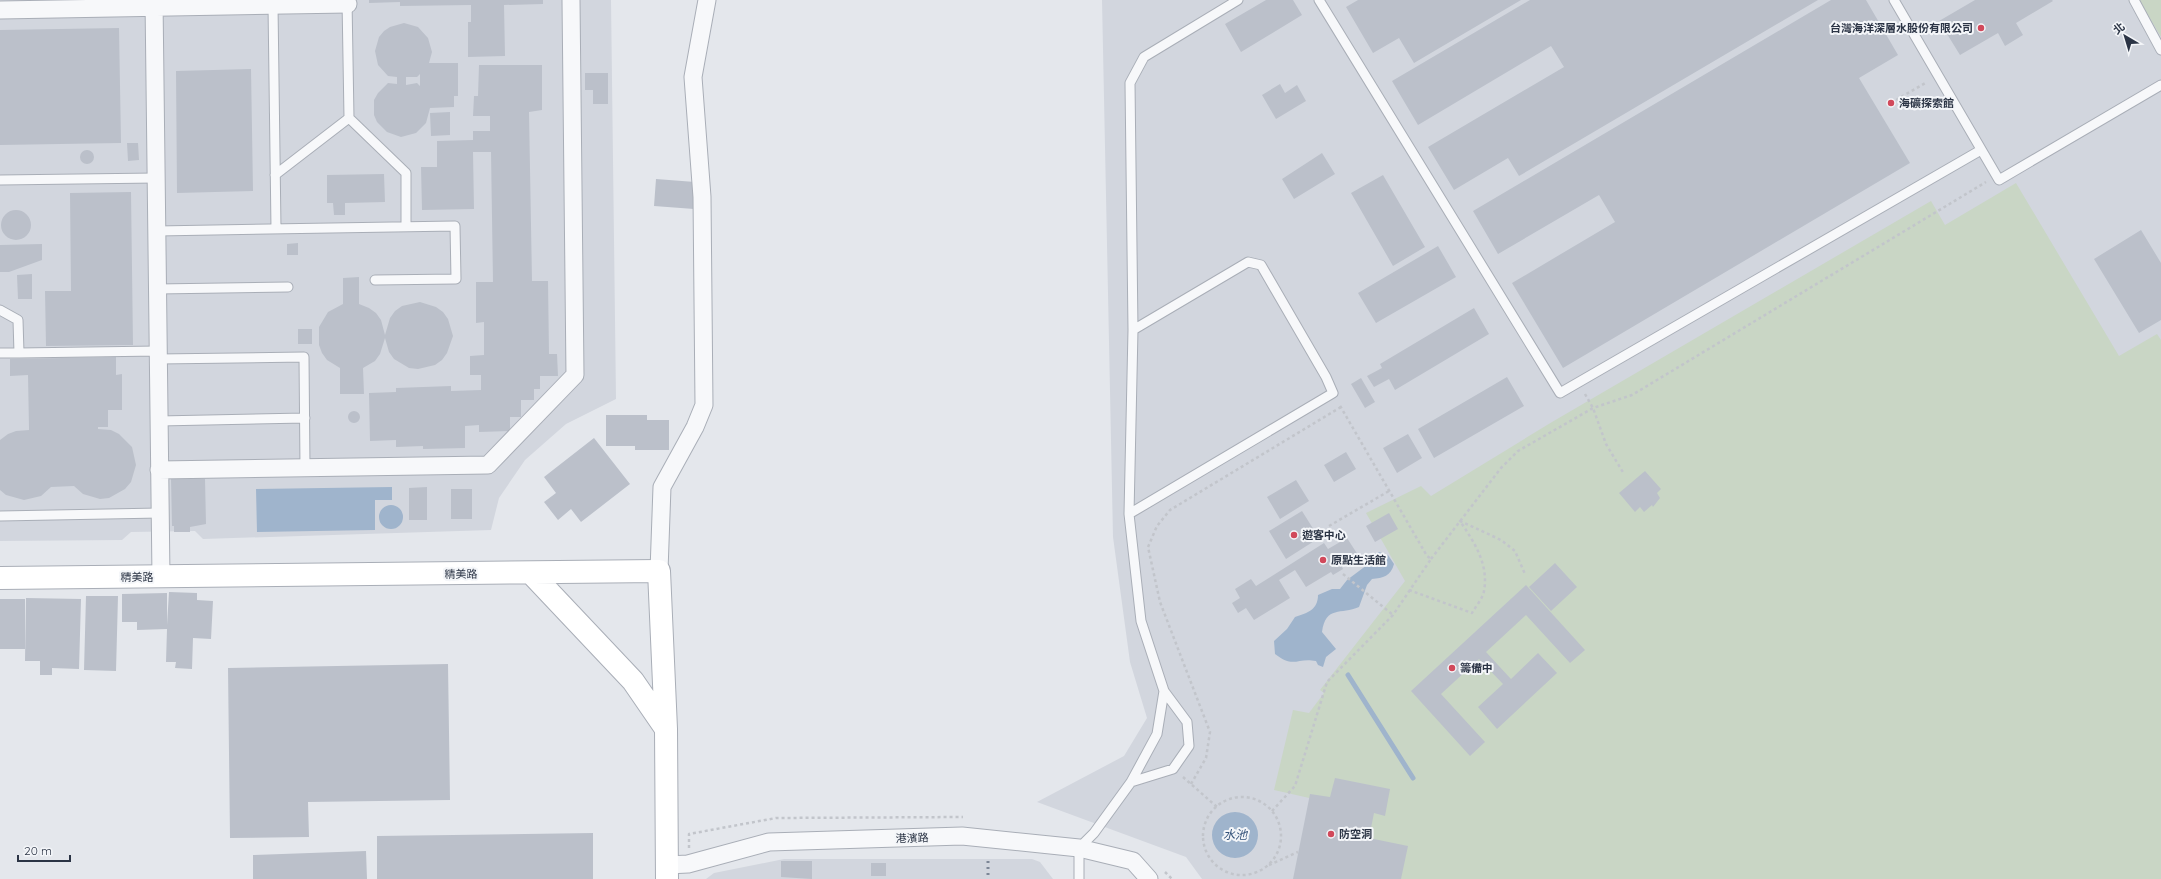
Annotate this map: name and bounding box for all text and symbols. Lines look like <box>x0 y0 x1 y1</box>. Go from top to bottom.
north arrow <box>2105 16 2145 56</box>
text: 北 <box>2110 19 2127 37</box>
place label: 台灣海洋深層水股份有限公司 <box>1830 21 1973 35</box>
marker: 台灣海洋深層水股份有限公司 <box>1976 23 1986 33</box>
place label: 海礦探索館 <box>1899 96 1954 110</box>
marker: 海礦探索館 <box>1886 98 1896 108</box>
place label: 遊客中心 <box>1302 528 1346 542</box>
marker: 遊客中心 <box>1289 530 1299 540</box>
place label: 原點生活館 <box>1331 553 1386 567</box>
marker: 原點生活館 <box>1318 555 1328 565</box>
street label: 精美路 <box>444 567 478 581</box>
street label: 精美路 <box>121 570 154 584</box>
place label: 籌備中 <box>1460 661 1493 675</box>
marker: 籌備中 <box>1447 663 1457 673</box>
water label: 水池 <box>1223 827 1249 842</box>
place label: 防空洞 <box>1339 827 1372 841</box>
marker: 防空洞 <box>1326 829 1336 839</box>
street label: 港濱路 <box>895 830 929 846</box>
scale bar <box>18 837 70 863</box>
text: 20 m <box>24 843 52 858</box>

